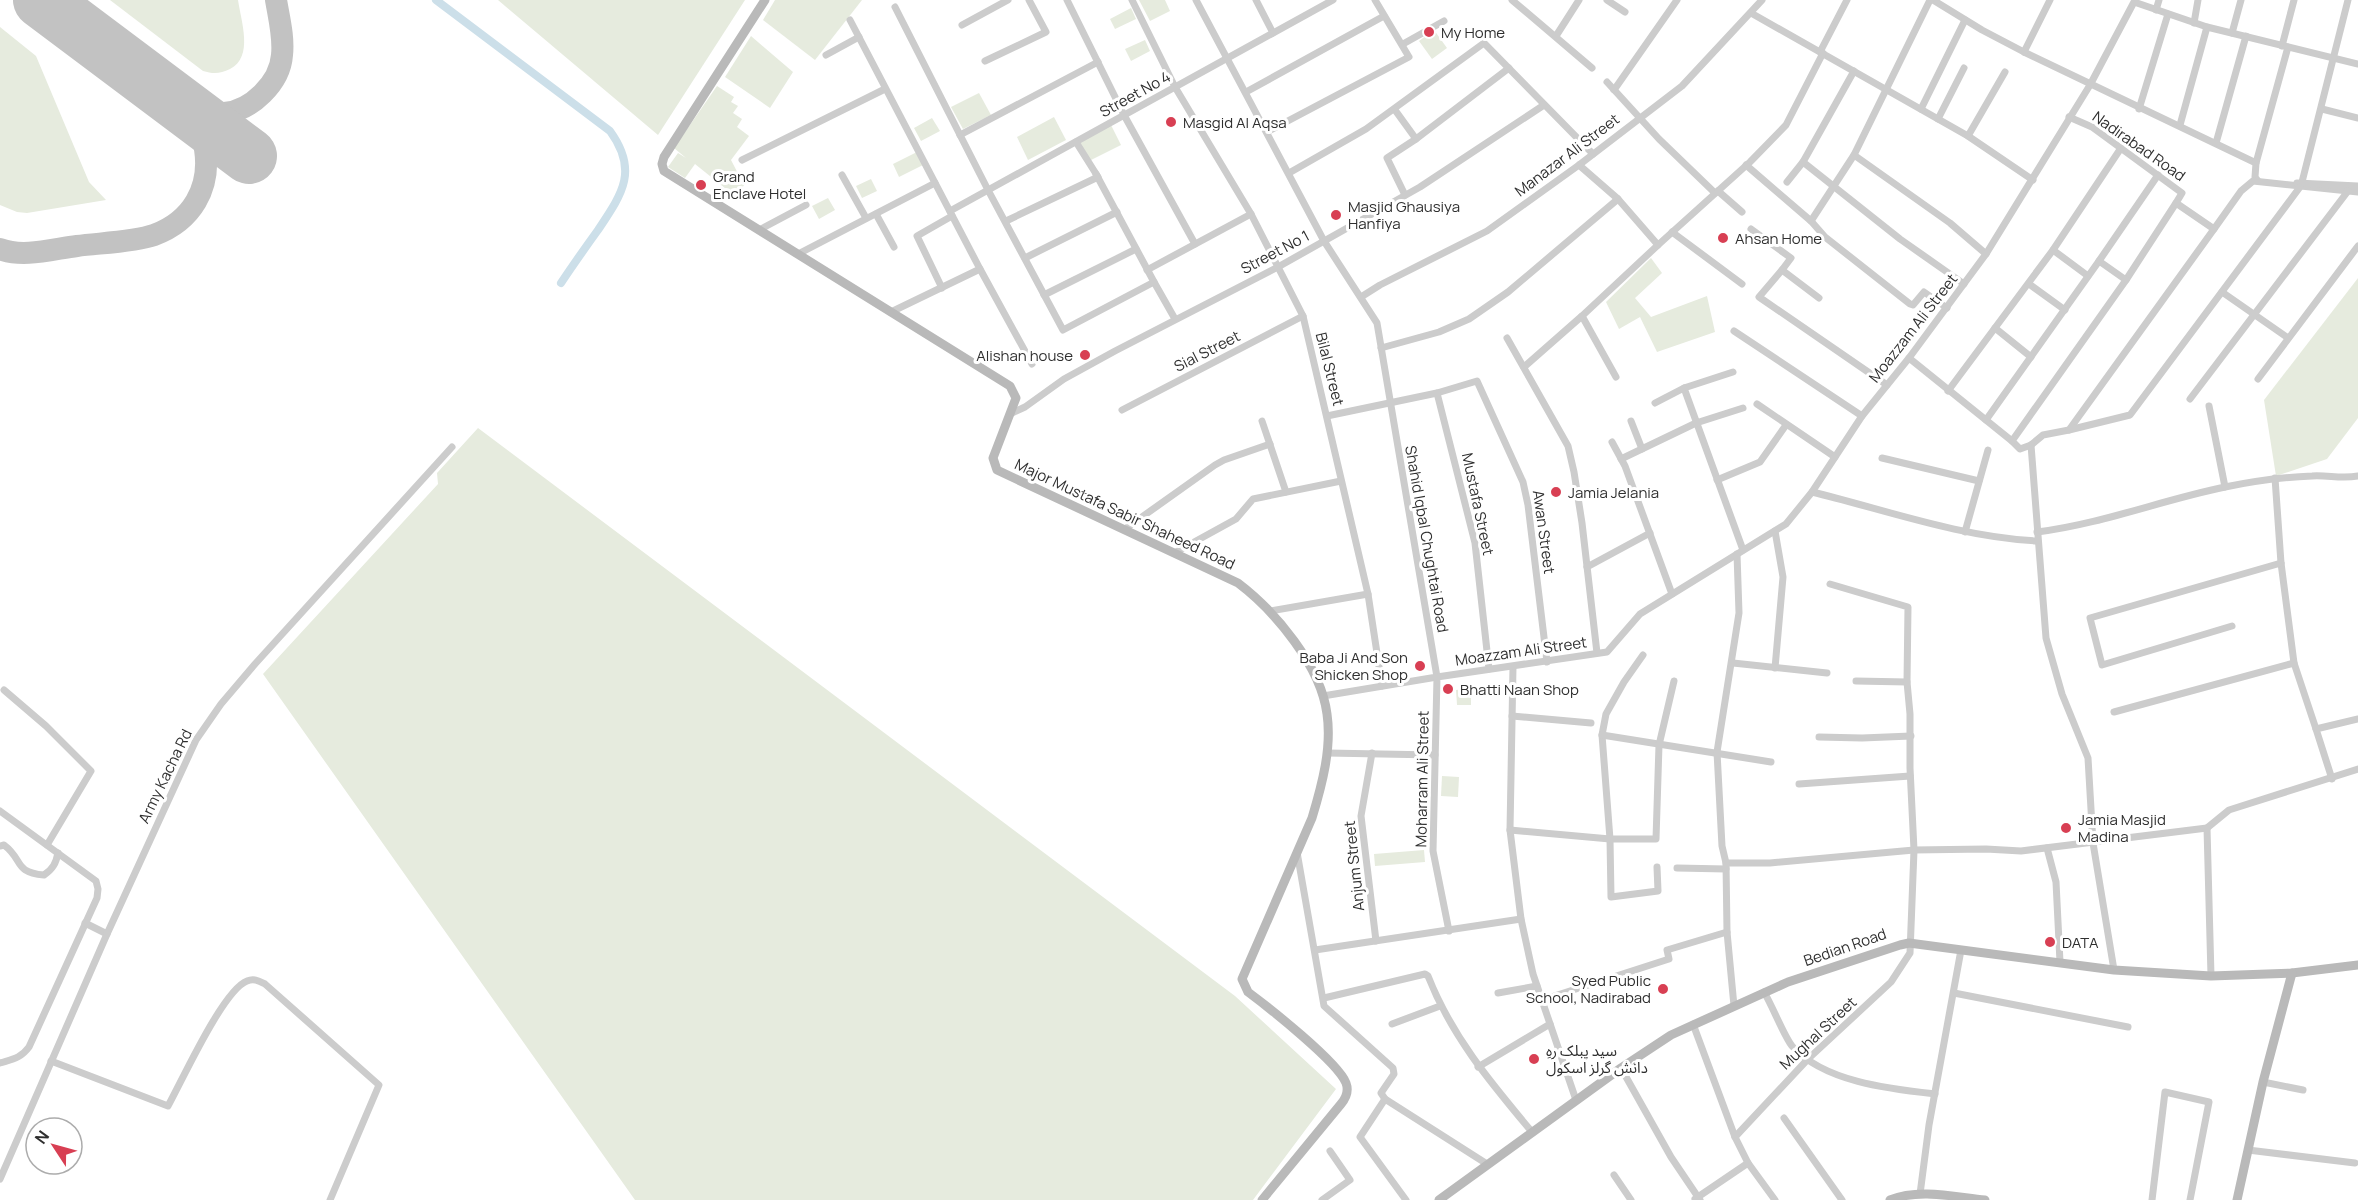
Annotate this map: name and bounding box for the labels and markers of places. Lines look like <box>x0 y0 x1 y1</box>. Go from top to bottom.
place label: My Home <box>1441 22 1505 43</box>
marker: My Home <box>1422 25 1436 39</box>
place label: Masgid Al Aqsa <box>1183 112 1287 133</box>
marker: Masgid Al Aqsa <box>1164 115 1178 129</box>
place label: Grand Enclave Hotel <box>713 166 806 204</box>
marker: Grand Enclave Hotel <box>694 178 708 192</box>
place label: Masjid Ghausiya Hanfiya <box>1348 196 1460 234</box>
marker: Masjid Ghausiya Hanfiya <box>1329 208 1343 222</box>
place label: Ahsan Home <box>1735 228 1822 249</box>
marker: Ahsan Home <box>1716 231 1730 245</box>
place label: Alishan house <box>976 345 1073 366</box>
marker: Alishan house <box>1078 348 1092 362</box>
place label: Jamia Jelania <box>1568 482 1659 503</box>
marker: Jamia Jelania <box>1549 485 1563 499</box>
place label: Baba Ji And Son Shicken Shop <box>1300 647 1408 685</box>
marker: Baba Ji And Son Shicken Shop <box>1413 659 1427 673</box>
place label: Bhatti Naan Shop <box>1460 679 1579 700</box>
marker: Bhatti Naan Shop <box>1441 682 1455 696</box>
place label: Jamia Masjid Madina <box>2078 809 2166 847</box>
marker: Jamia Masjid Madina <box>2059 821 2073 835</box>
place label: DATA <box>2062 932 2099 953</box>
marker: DATA <box>2043 935 2057 949</box>
place label: Syed Public School, Nadirabad <box>1526 970 1651 1008</box>
marker: Syed Public School, Nadirabad <box>1656 982 1670 996</box>
place label: سید پبلک رہِ دانش گرلز اسکول <box>1546 1040 1648 1078</box>
marker: سید پبلک رہِ دانش گرلز اسکول <box>1527 1052 1541 1066</box>

